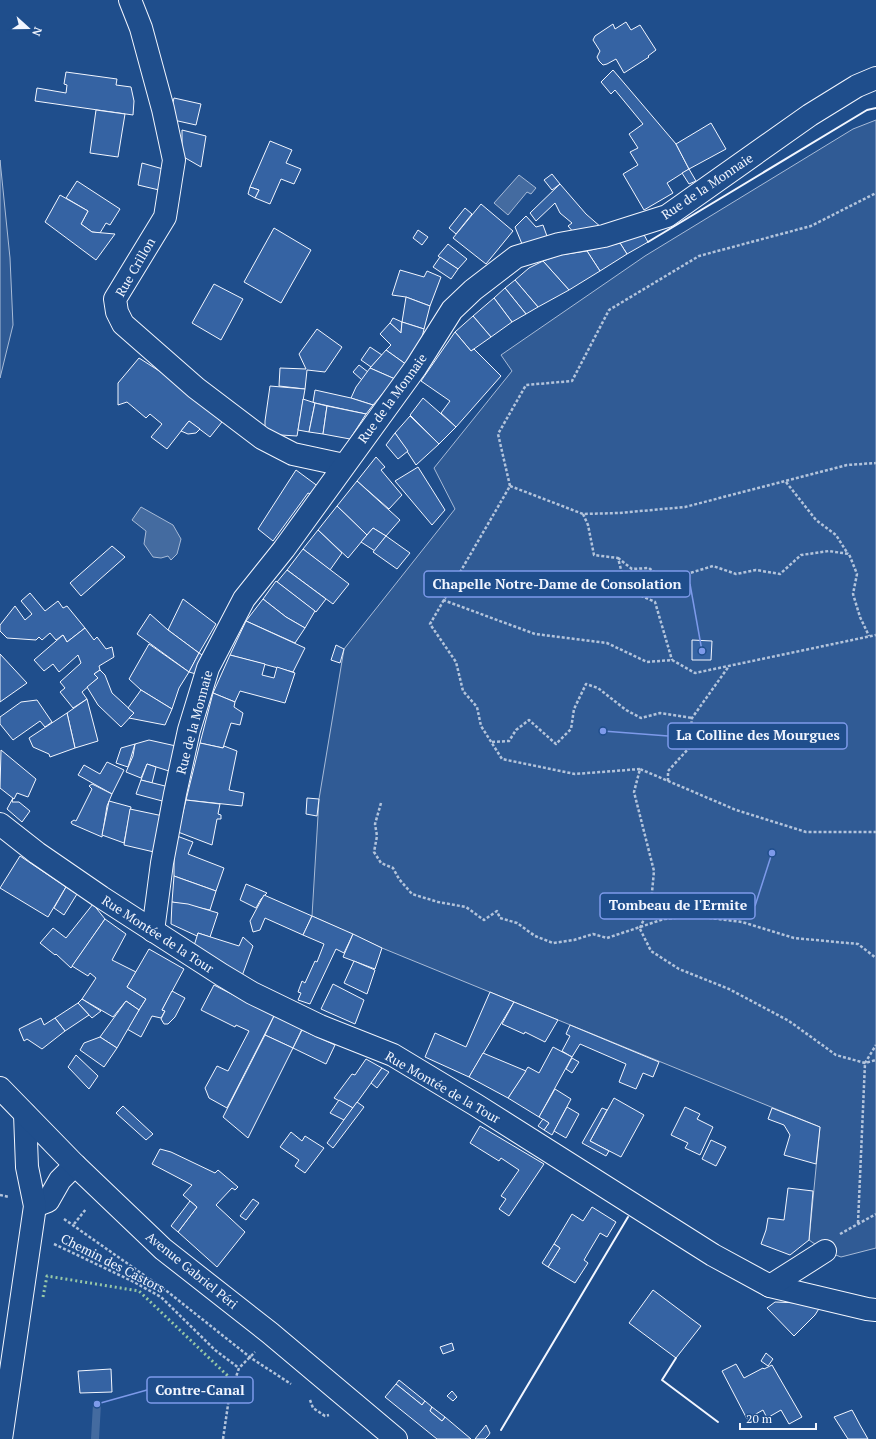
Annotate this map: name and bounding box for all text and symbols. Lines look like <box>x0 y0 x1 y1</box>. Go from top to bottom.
north arrow <box>8 8 48 48</box>
text: N <box>29 25 45 39</box>
street label: Rue de la Monnaie <box>658 149 756 223</box>
street label: Rue Crillon <box>111 234 159 300</box>
street label: Rue de la Monnaie <box>353 349 431 447</box>
callout: Chapelle Notre-Dame de Consolation <box>424 571 690 597</box>
text: Chapelle Notre-Dame de Consolation <box>432 574 682 593</box>
street label: Rue de la Monnaie <box>171 668 217 776</box>
callout: La Colline des Mourgues <box>668 723 847 749</box>
text: La Colline des Mourgues <box>676 725 840 744</box>
street label: Rue Montée de la Tour <box>99 891 217 977</box>
callout: Tombeau de l'Ermite <box>600 893 755 919</box>
text: Tombeau de l'Ermite <box>609 895 748 914</box>
street label: Rue Montée de la Tour <box>382 1047 504 1127</box>
street label: Avenue Gabriel Péri <box>142 1227 242 1313</box>
street label: Chemin des Castors <box>58 1229 168 1297</box>
callout: Contre-Canal <box>147 1377 253 1403</box>
text: Contre-Canal <box>155 1380 245 1399</box>
scale bar <box>740 1405 816 1431</box>
text: 20 m <box>746 1411 773 1426</box>

